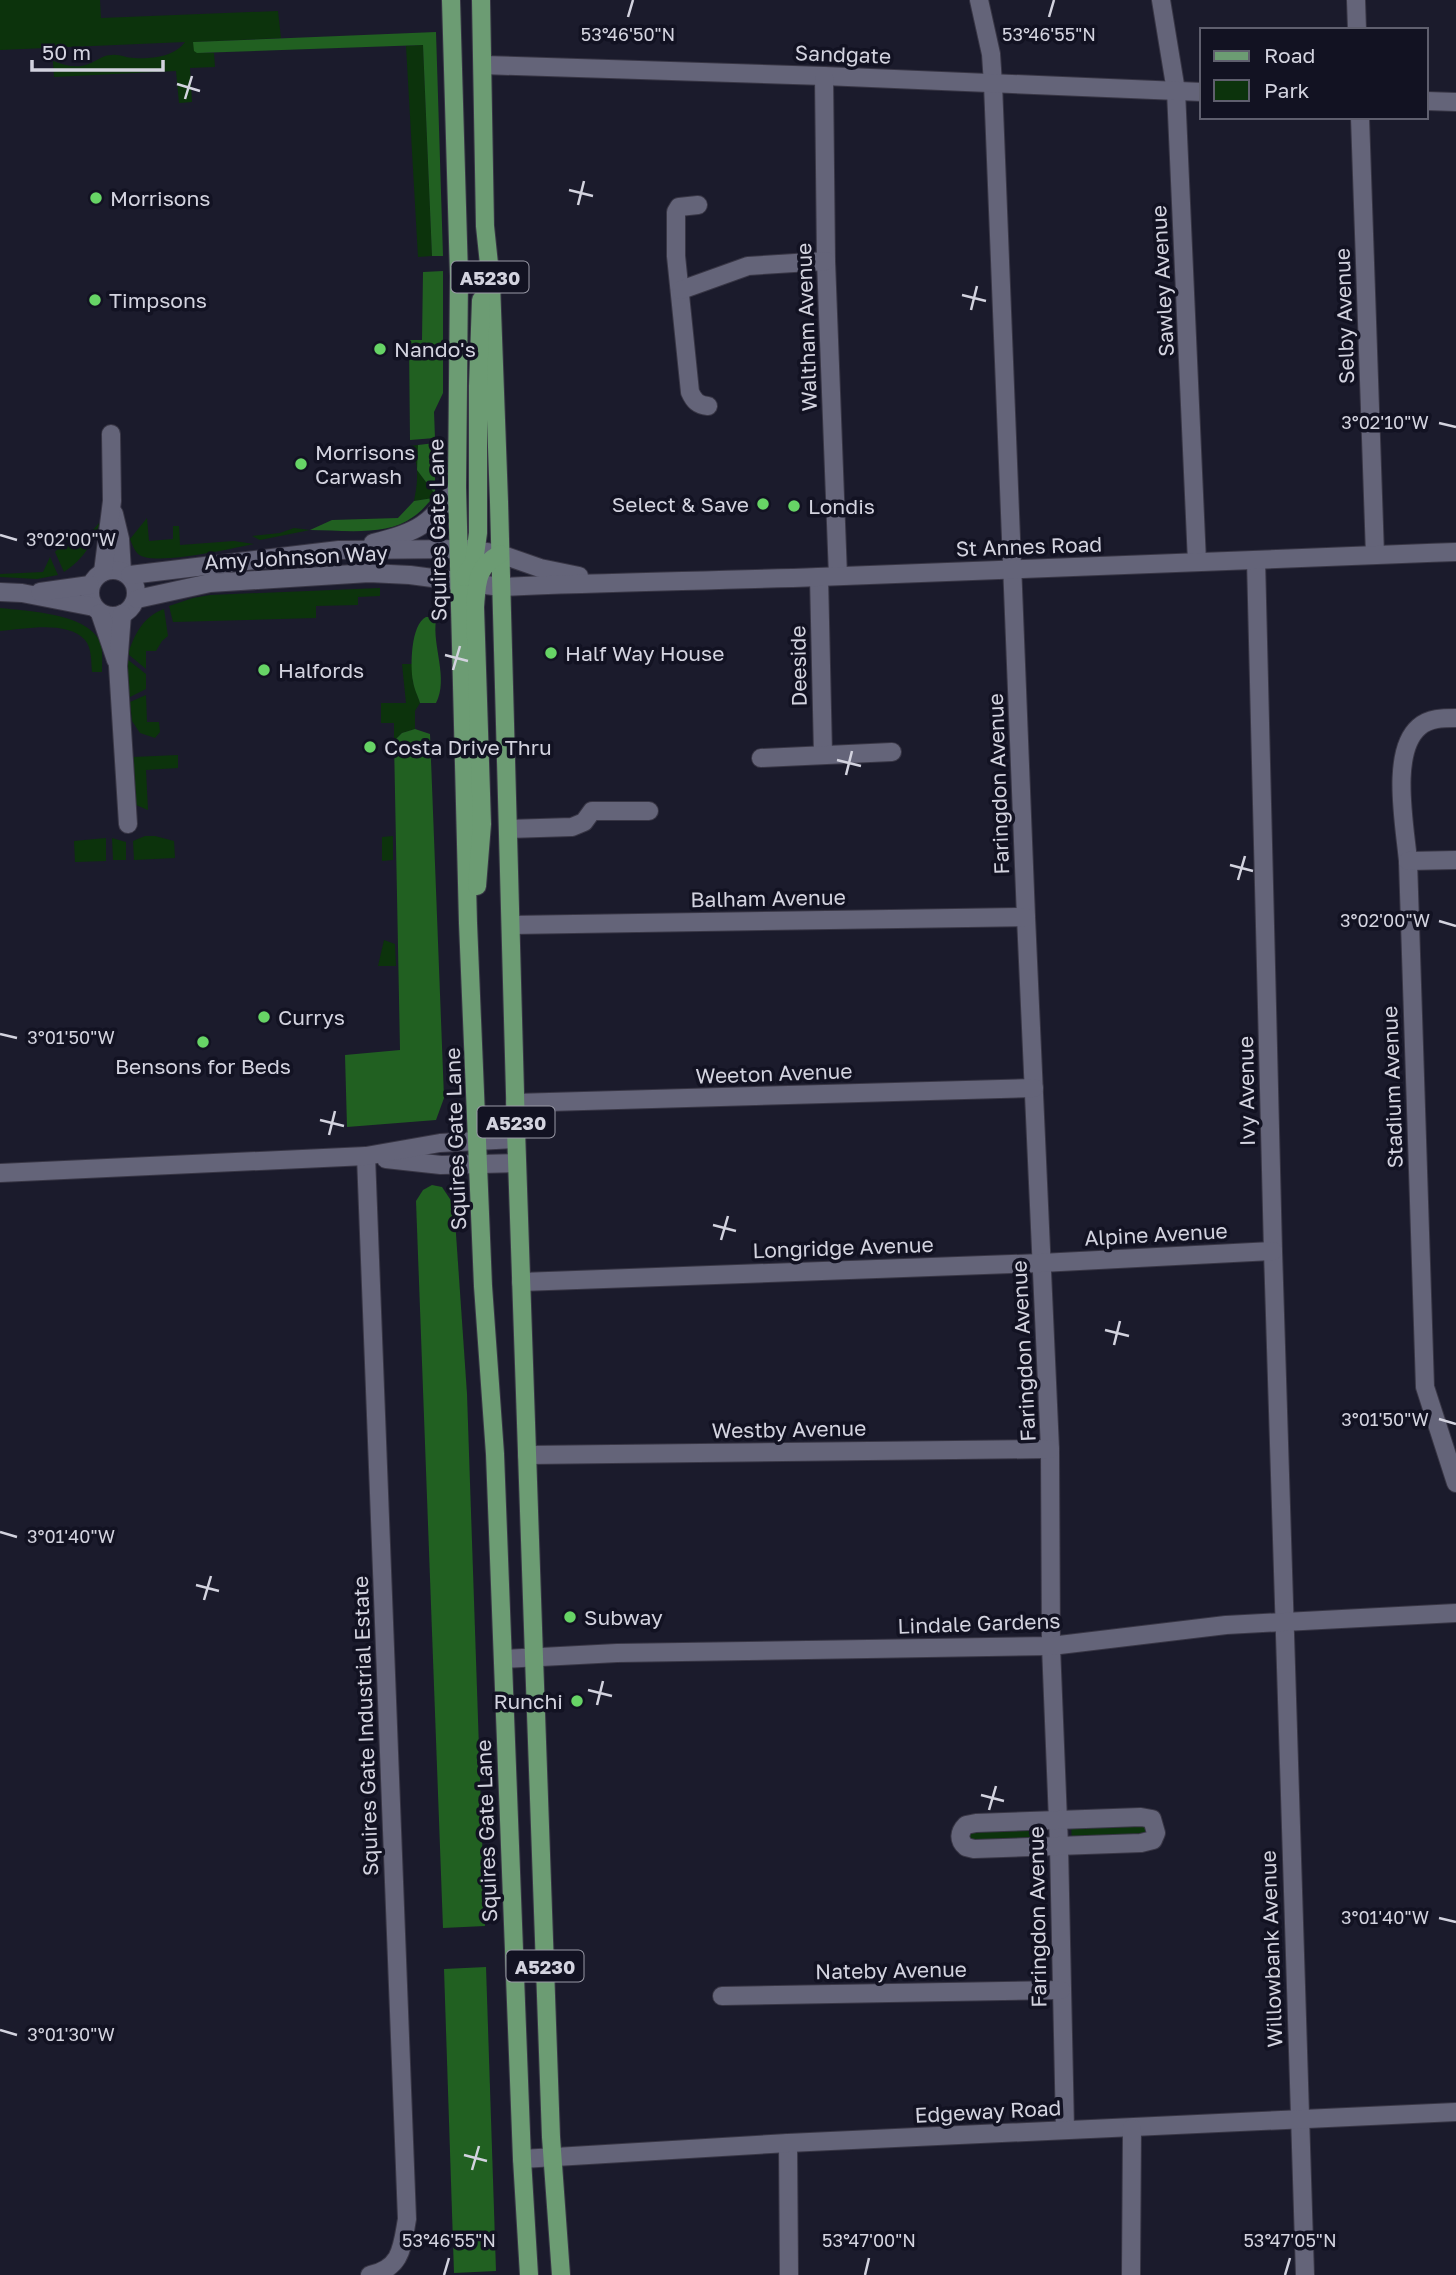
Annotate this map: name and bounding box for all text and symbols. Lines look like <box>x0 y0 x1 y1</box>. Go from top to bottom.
text: 53°46'50"N <box>581 23 675 45</box>
text: 53°46'55"N <box>1002 23 1096 45</box>
scale bar <box>32 28 163 72</box>
legend <box>1200 28 1428 119</box>
text: 50 m <box>42 39 91 65</box>
street label: Sandgate <box>794 39 892 69</box>
text: Road <box>1264 42 1315 68</box>
text: Park <box>1264 77 1310 103</box>
place label: Morrisons <box>110 185 210 211</box>
marker: Morrisons <box>88 190 104 206</box>
street label: Sawley Avenue <box>1145 205 1179 357</box>
street label: Waltham Avenue <box>790 242 822 412</box>
street label: Selby Avenue <box>1329 248 1359 384</box>
road number: A5230 <box>452 262 528 292</box>
place label: Timpsons <box>109 287 207 313</box>
marker: Timpsons <box>87 292 103 308</box>
place label: Nando's <box>394 336 476 362</box>
marker: Nando's <box>372 341 388 357</box>
text: 3°02'10"W <box>1341 411 1429 433</box>
street label: Squires Gate Lane <box>422 438 452 622</box>
place label: Morrisons Carwash <box>315 439 415 489</box>
marker: Morrisons Carwash <box>293 456 309 472</box>
place label: Select & Save <box>612 491 749 517</box>
place label: Londis <box>808 493 875 519</box>
marker: Select & Save <box>755 496 771 512</box>
marker: Londis <box>786 498 802 514</box>
text: 3°02'00"W <box>26 528 116 550</box>
street label: St Annes Road <box>955 530 1103 562</box>
street label: Amy Johnson Way <box>204 539 389 575</box>
street label: Deeside <box>784 625 812 707</box>
place label: Half Way House <box>565 640 724 666</box>
marker: Half Way House <box>543 645 559 661</box>
place label: Halfords <box>278 657 364 683</box>
marker: Halfords <box>256 662 272 678</box>
street label: Faringdon Avenue <box>982 693 1014 875</box>
place label: Costa Drive Thru <box>384 734 552 760</box>
marker: Costa Drive Thru <box>362 739 378 755</box>
street label: Balham Avenue <box>690 884 846 912</box>
text: 3°02'00"W <box>1340 909 1430 931</box>
place label: Currys <box>278 1004 345 1030</box>
street label: Stadium Avenue <box>1376 1005 1408 1169</box>
marker: Currys <box>256 1009 272 1025</box>
text: 3°01'50"W <box>27 1026 115 1048</box>
marker: Bensons for Beds <box>195 1034 211 1050</box>
street label: Ivy Avenue <box>1232 1036 1260 1146</box>
street label: Squires Gate Lane <box>439 1047 471 1231</box>
place label: Bensons for Beds <box>115 1053 291 1079</box>
street label: Weeton Avenue <box>695 1057 853 1089</box>
road number: A5230 <box>477 1106 554 1138</box>
street label: Alpine Avenue <box>1084 1217 1228 1251</box>
street label: Longridge Avenue <box>752 1231 934 1263</box>
street label: Faringdon Avenue <box>1005 1260 1041 1442</box>
text: 3°01'50"W <box>1341 1408 1429 1430</box>
street label: Westby Avenue <box>711 1415 867 1443</box>
text: 3°01'40"W <box>27 1525 115 1547</box>
street label: Squires Gate Industrial Estate <box>347 1575 383 1877</box>
place label: Subway <box>584 1604 663 1630</box>
street label: Lindale Gardens <box>897 1607 1061 1639</box>
marker: Subway <box>562 1609 578 1625</box>
place label: Runchi <box>494 1688 563 1714</box>
marker: Runchi <box>569 1693 585 1709</box>
street label: Squires Gate Lane <box>470 1739 502 1923</box>
street label: Faringdon Avenue <box>1022 1826 1052 2008</box>
street label: Willowbank Avenue <box>1255 1850 1287 2048</box>
text: 3°01'40"W <box>1341 1906 1429 1928</box>
road number: A5230 <box>506 1950 584 1982</box>
street label: Nateby Avenue <box>815 1956 967 1984</box>
text: 3°01'30"W <box>27 2023 115 2045</box>
street label: Edgeway Road <box>914 2094 1062 2128</box>
text: 53°46'55"N <box>402 2229 496 2251</box>
text: 53°47'00"N <box>822 2229 916 2251</box>
text: 53°47'05"N <box>1243 2229 1337 2251</box>

